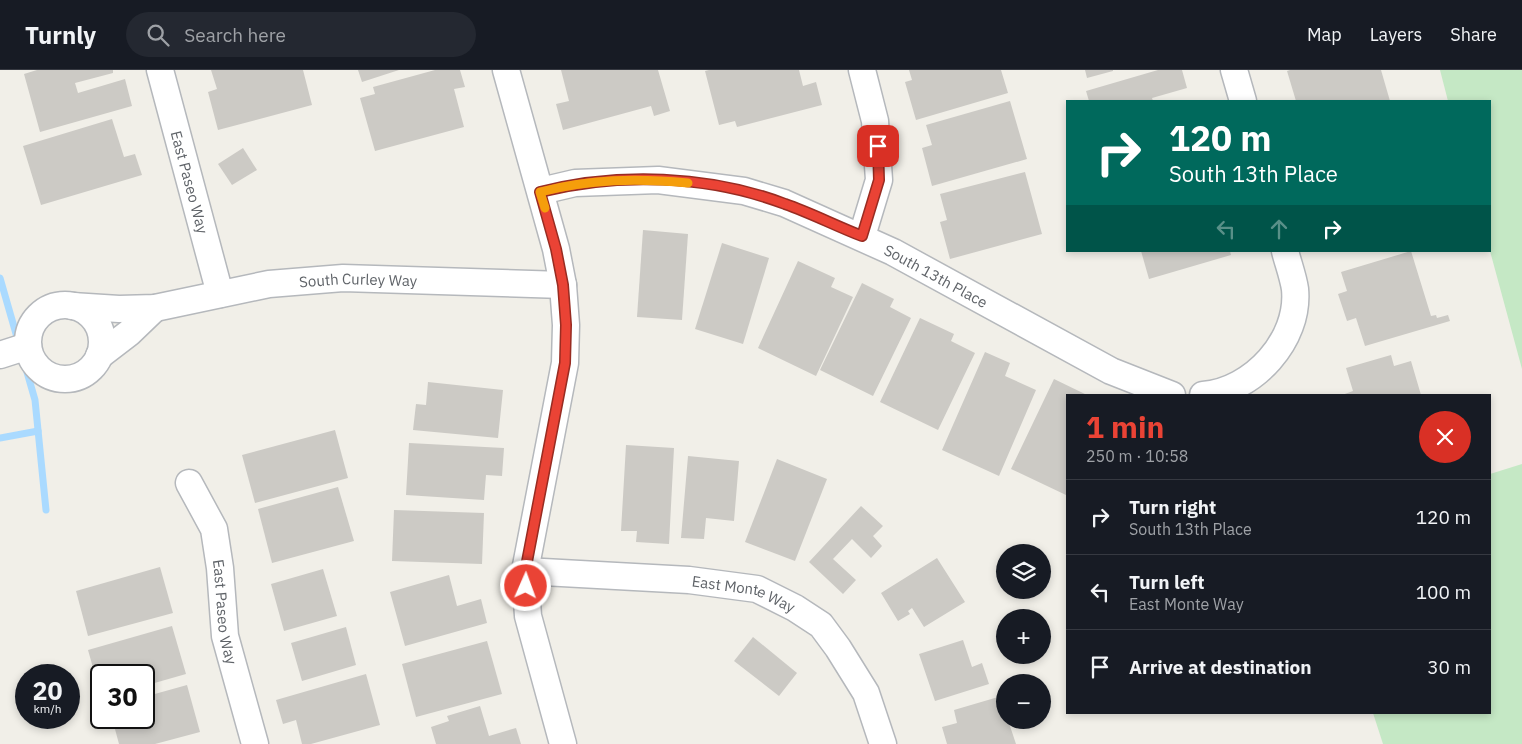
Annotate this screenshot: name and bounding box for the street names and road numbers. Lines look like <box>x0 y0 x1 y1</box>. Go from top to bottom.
street label: East Paseo Way <box>167 128 213 236</box>
street label: South 13th Place <box>881 240 991 311</box>
street label: South Curley Way <box>298 268 418 291</box>
street label: East Paseo Way <box>209 558 242 667</box>
street label: East Monte Way <box>691 571 799 616</box>

